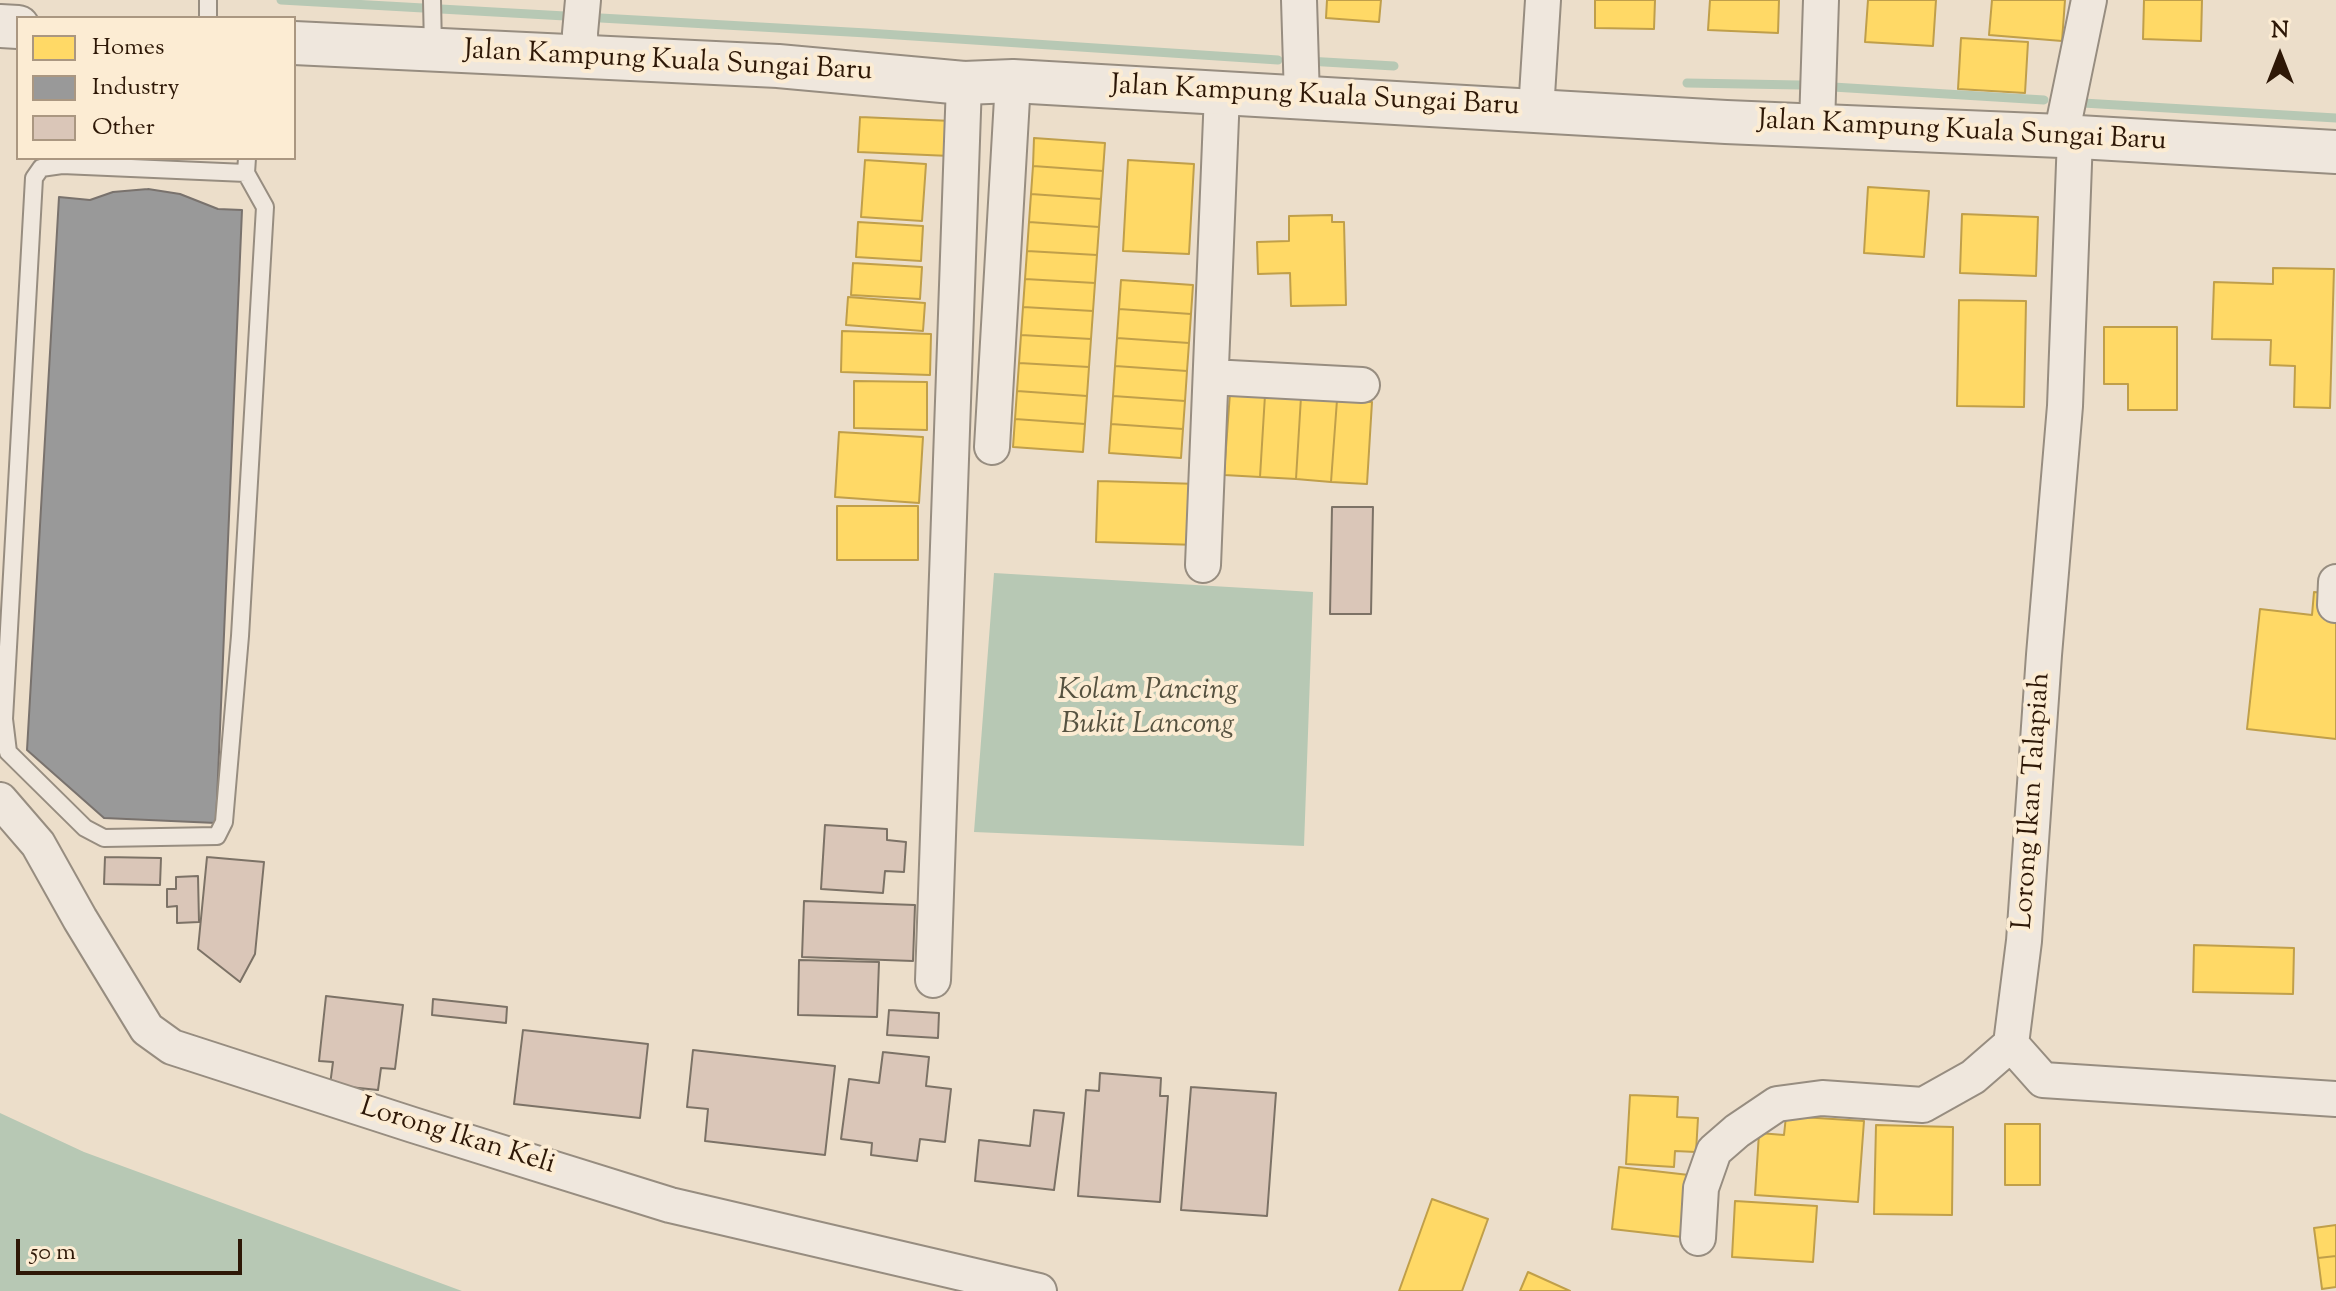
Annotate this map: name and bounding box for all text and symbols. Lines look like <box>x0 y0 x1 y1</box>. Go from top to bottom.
legend <box>16 16 296 160</box>
north arrow <box>2240 16 2320 96</box>
text: N <box>2271 16 2289 48</box>
text: Homes <box>92 31 164 65</box>
street label: Jalan Kampung Kuala Sungai Baru <box>463 36 873 90</box>
text: Industry <box>92 71 180 105</box>
street label: Jalan Kampung Kuala Sungai Baru <box>1110 71 1520 125</box>
street label: Jalan Kampung Kuala Sungai Baru <box>1757 106 2167 160</box>
text: Other <box>92 111 155 145</box>
street label: Lorong Ikan Talapiah <box>2008 671 2060 931</box>
water label: Kolam Pancing Bukit Lancong <box>1058 675 1238 746</box>
street label: Lorong Ikan Keli <box>355 1092 559 1184</box>
scale bar <box>20 1223 246 1273</box>
text: 50 m <box>30 1236 76 1270</box>

